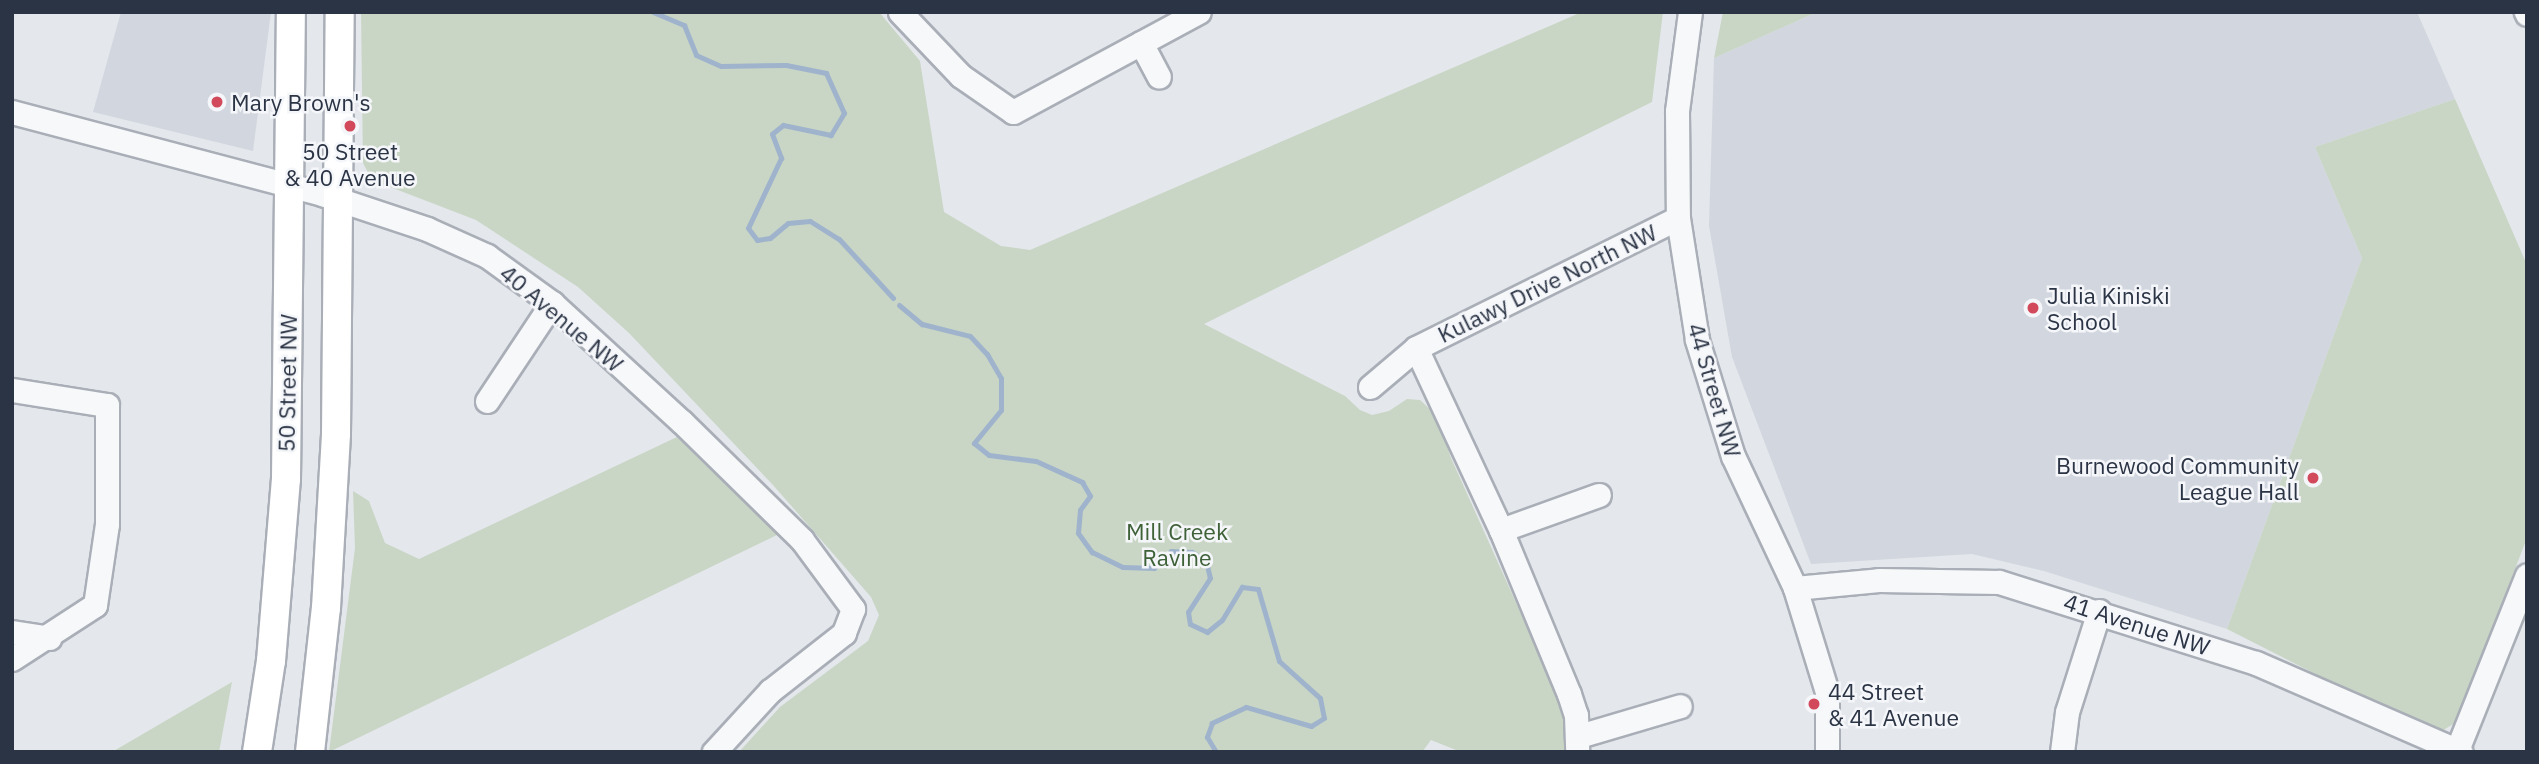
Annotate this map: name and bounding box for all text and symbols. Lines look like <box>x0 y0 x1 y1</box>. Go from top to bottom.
place label: Mary Brown's <box>231 88 371 116</box>
marker: Mary Brown's <box>209 94 225 110</box>
marker: 50 Street & 40 Avenue <box>342 118 358 134</box>
place label: 50 Street & 40 Avenue <box>284 137 416 191</box>
street label: Kulawy Drive North NW <box>1433 218 1661 348</box>
street label: 40 Avenue NW <box>495 259 629 377</box>
place label: Julia Kiniski School <box>2047 281 2170 335</box>
marker: Julia Kiniski School <box>2025 300 2041 316</box>
street label: 50 Street NW <box>272 314 302 452</box>
street label: 44 Street NW <box>1683 320 1747 460</box>
place label: Burnewood Community League Hall <box>2056 451 2299 505</box>
marker: Burnewood Community League Hall <box>2305 470 2321 486</box>
park label: Mill Creek Ravine <box>1126 517 1228 571</box>
street label: 41 Avenue NW <box>2060 587 2214 661</box>
place label: 44 Street & 41 Avenue <box>1828 677 1959 731</box>
marker: 44 Street & 41 Avenue <box>1806 696 1822 712</box>

